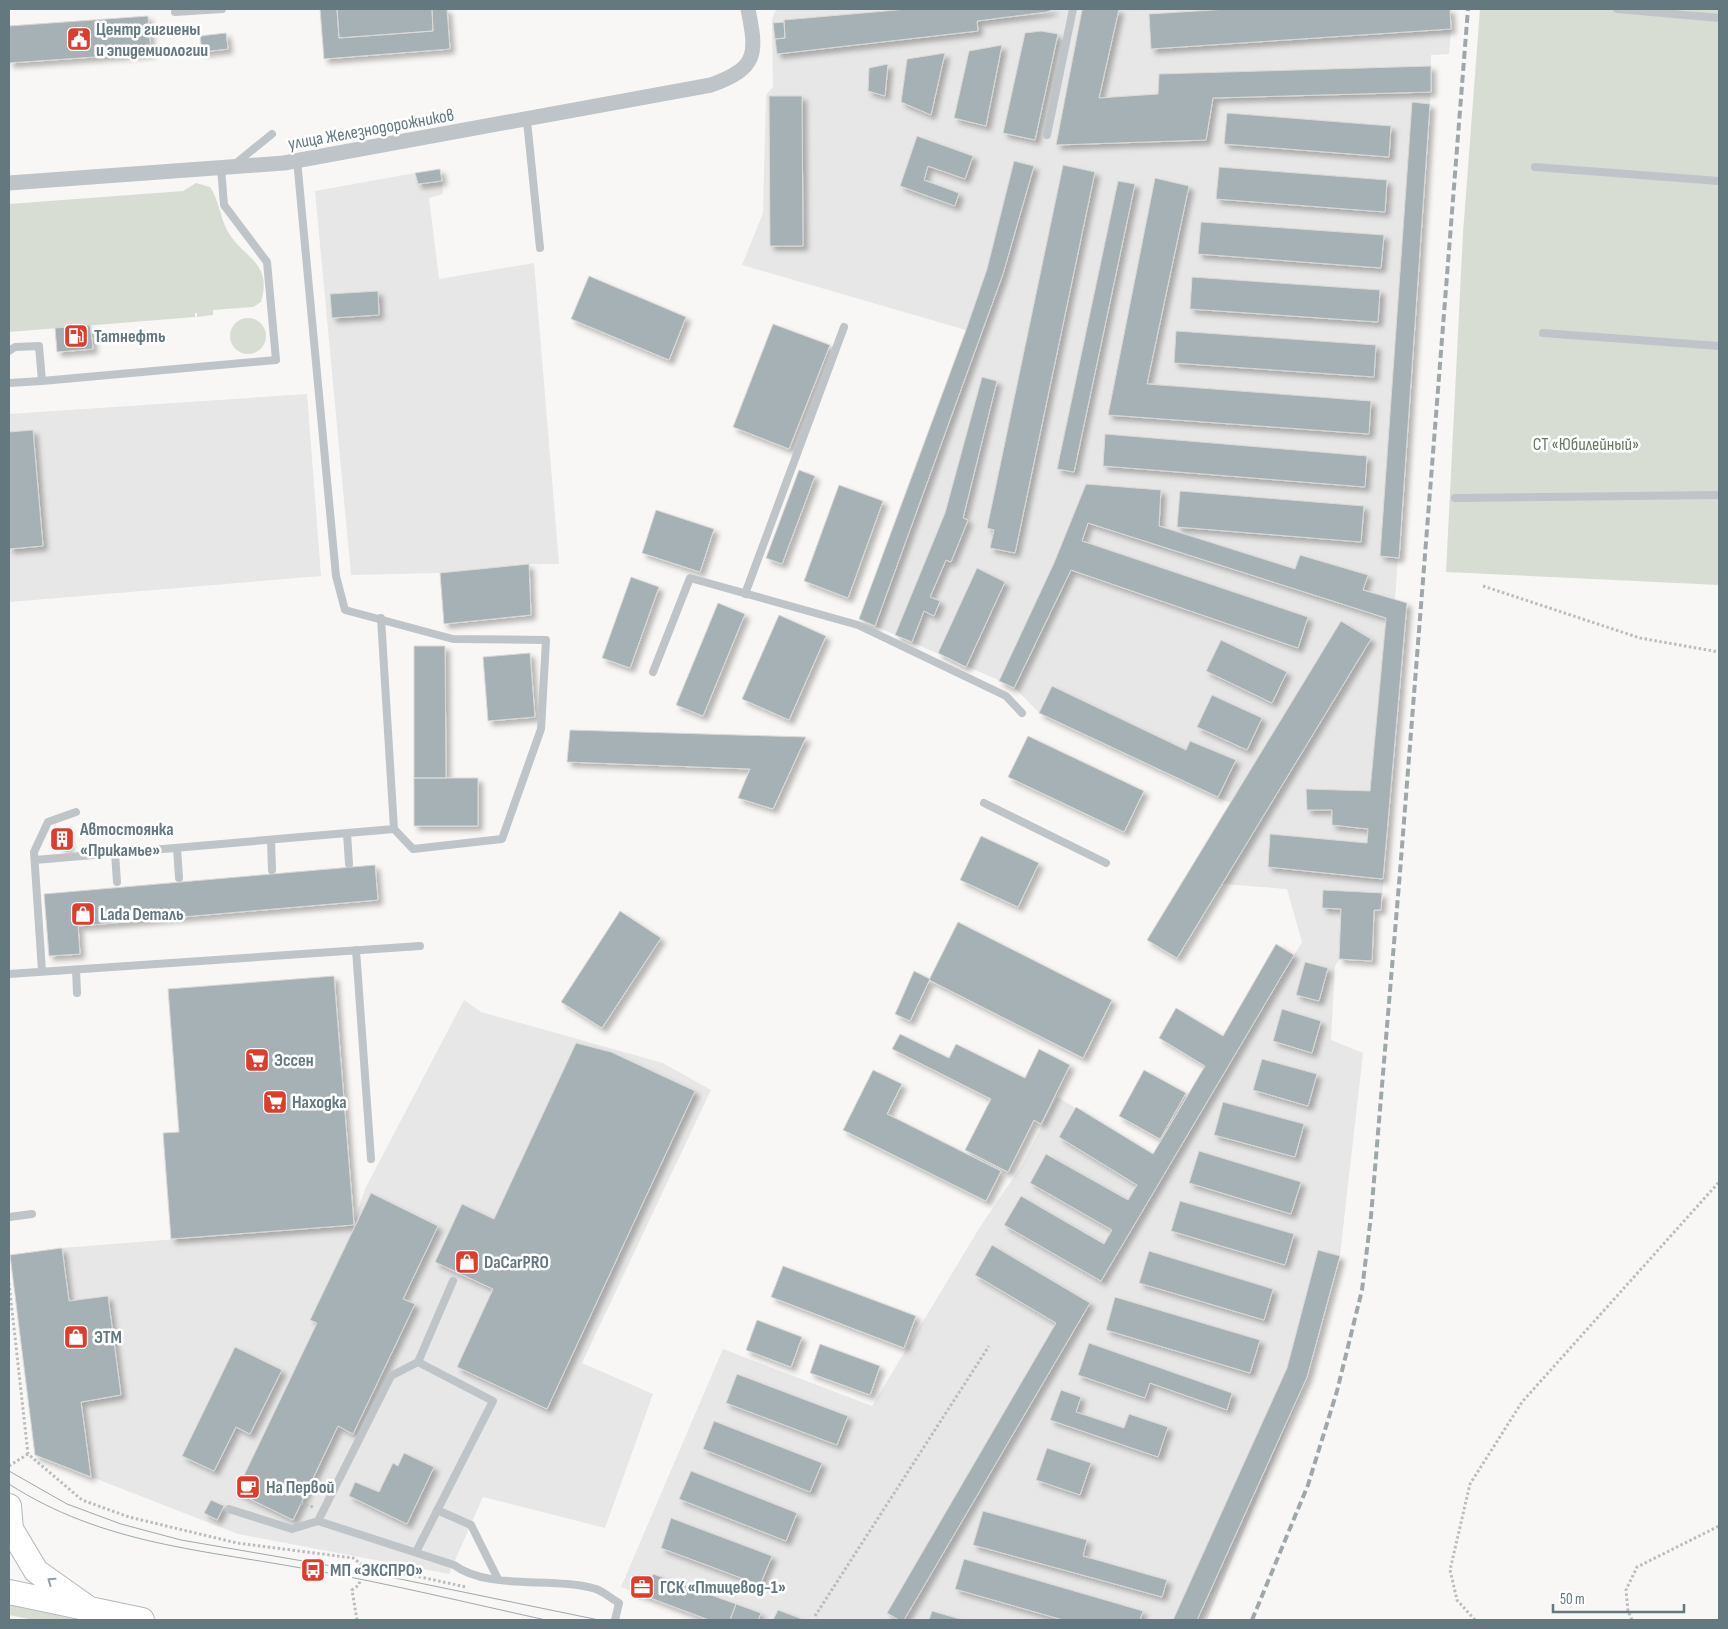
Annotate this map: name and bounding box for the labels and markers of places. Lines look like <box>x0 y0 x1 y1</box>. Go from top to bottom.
place label: Центр гигиены и эпидемиологии <box>96 19 208 61</box>
public building icon: Центр гигиены и эпидемиологии <box>66 26 92 52</box>
fuel station icon: Татнефть <box>63 323 89 349</box>
place label: Татнефть <box>94 326 166 347</box>
place label: Автостоянка «Прикамье» <box>79 819 174 861</box>
building icon: Автостоянка «Прикамье» <box>49 826 75 852</box>
shop icon: Lada Dеталь <box>70 901 96 927</box>
place label: Lada Dеталь <box>100 904 183 925</box>
supermarket icon: Эссен <box>244 1047 270 1073</box>
place label: Эссен <box>274 1050 314 1071</box>
supermarket icon: Находка <box>262 1089 288 1115</box>
place label: Находка <box>292 1092 347 1113</box>
shop icon: DaCarPRO <box>454 1249 480 1275</box>
place label: DaCarPRO <box>484 1252 549 1273</box>
shop icon: ЭТМ <box>63 1324 89 1350</box>
place label: ЭТМ <box>94 1327 122 1348</box>
cafe icon: На Первой <box>235 1474 261 1500</box>
place label: На Первой <box>266 1477 334 1498</box>
bus stop icon: МП «ЭКСПРО» <box>300 1557 326 1583</box>
place label: МП «ЭКСПРО» <box>330 1560 423 1581</box>
office icon: ГСК «Птицевод-1» <box>629 1574 655 1600</box>
place label: ГСК «Птицевод-1» <box>660 1577 786 1598</box>

